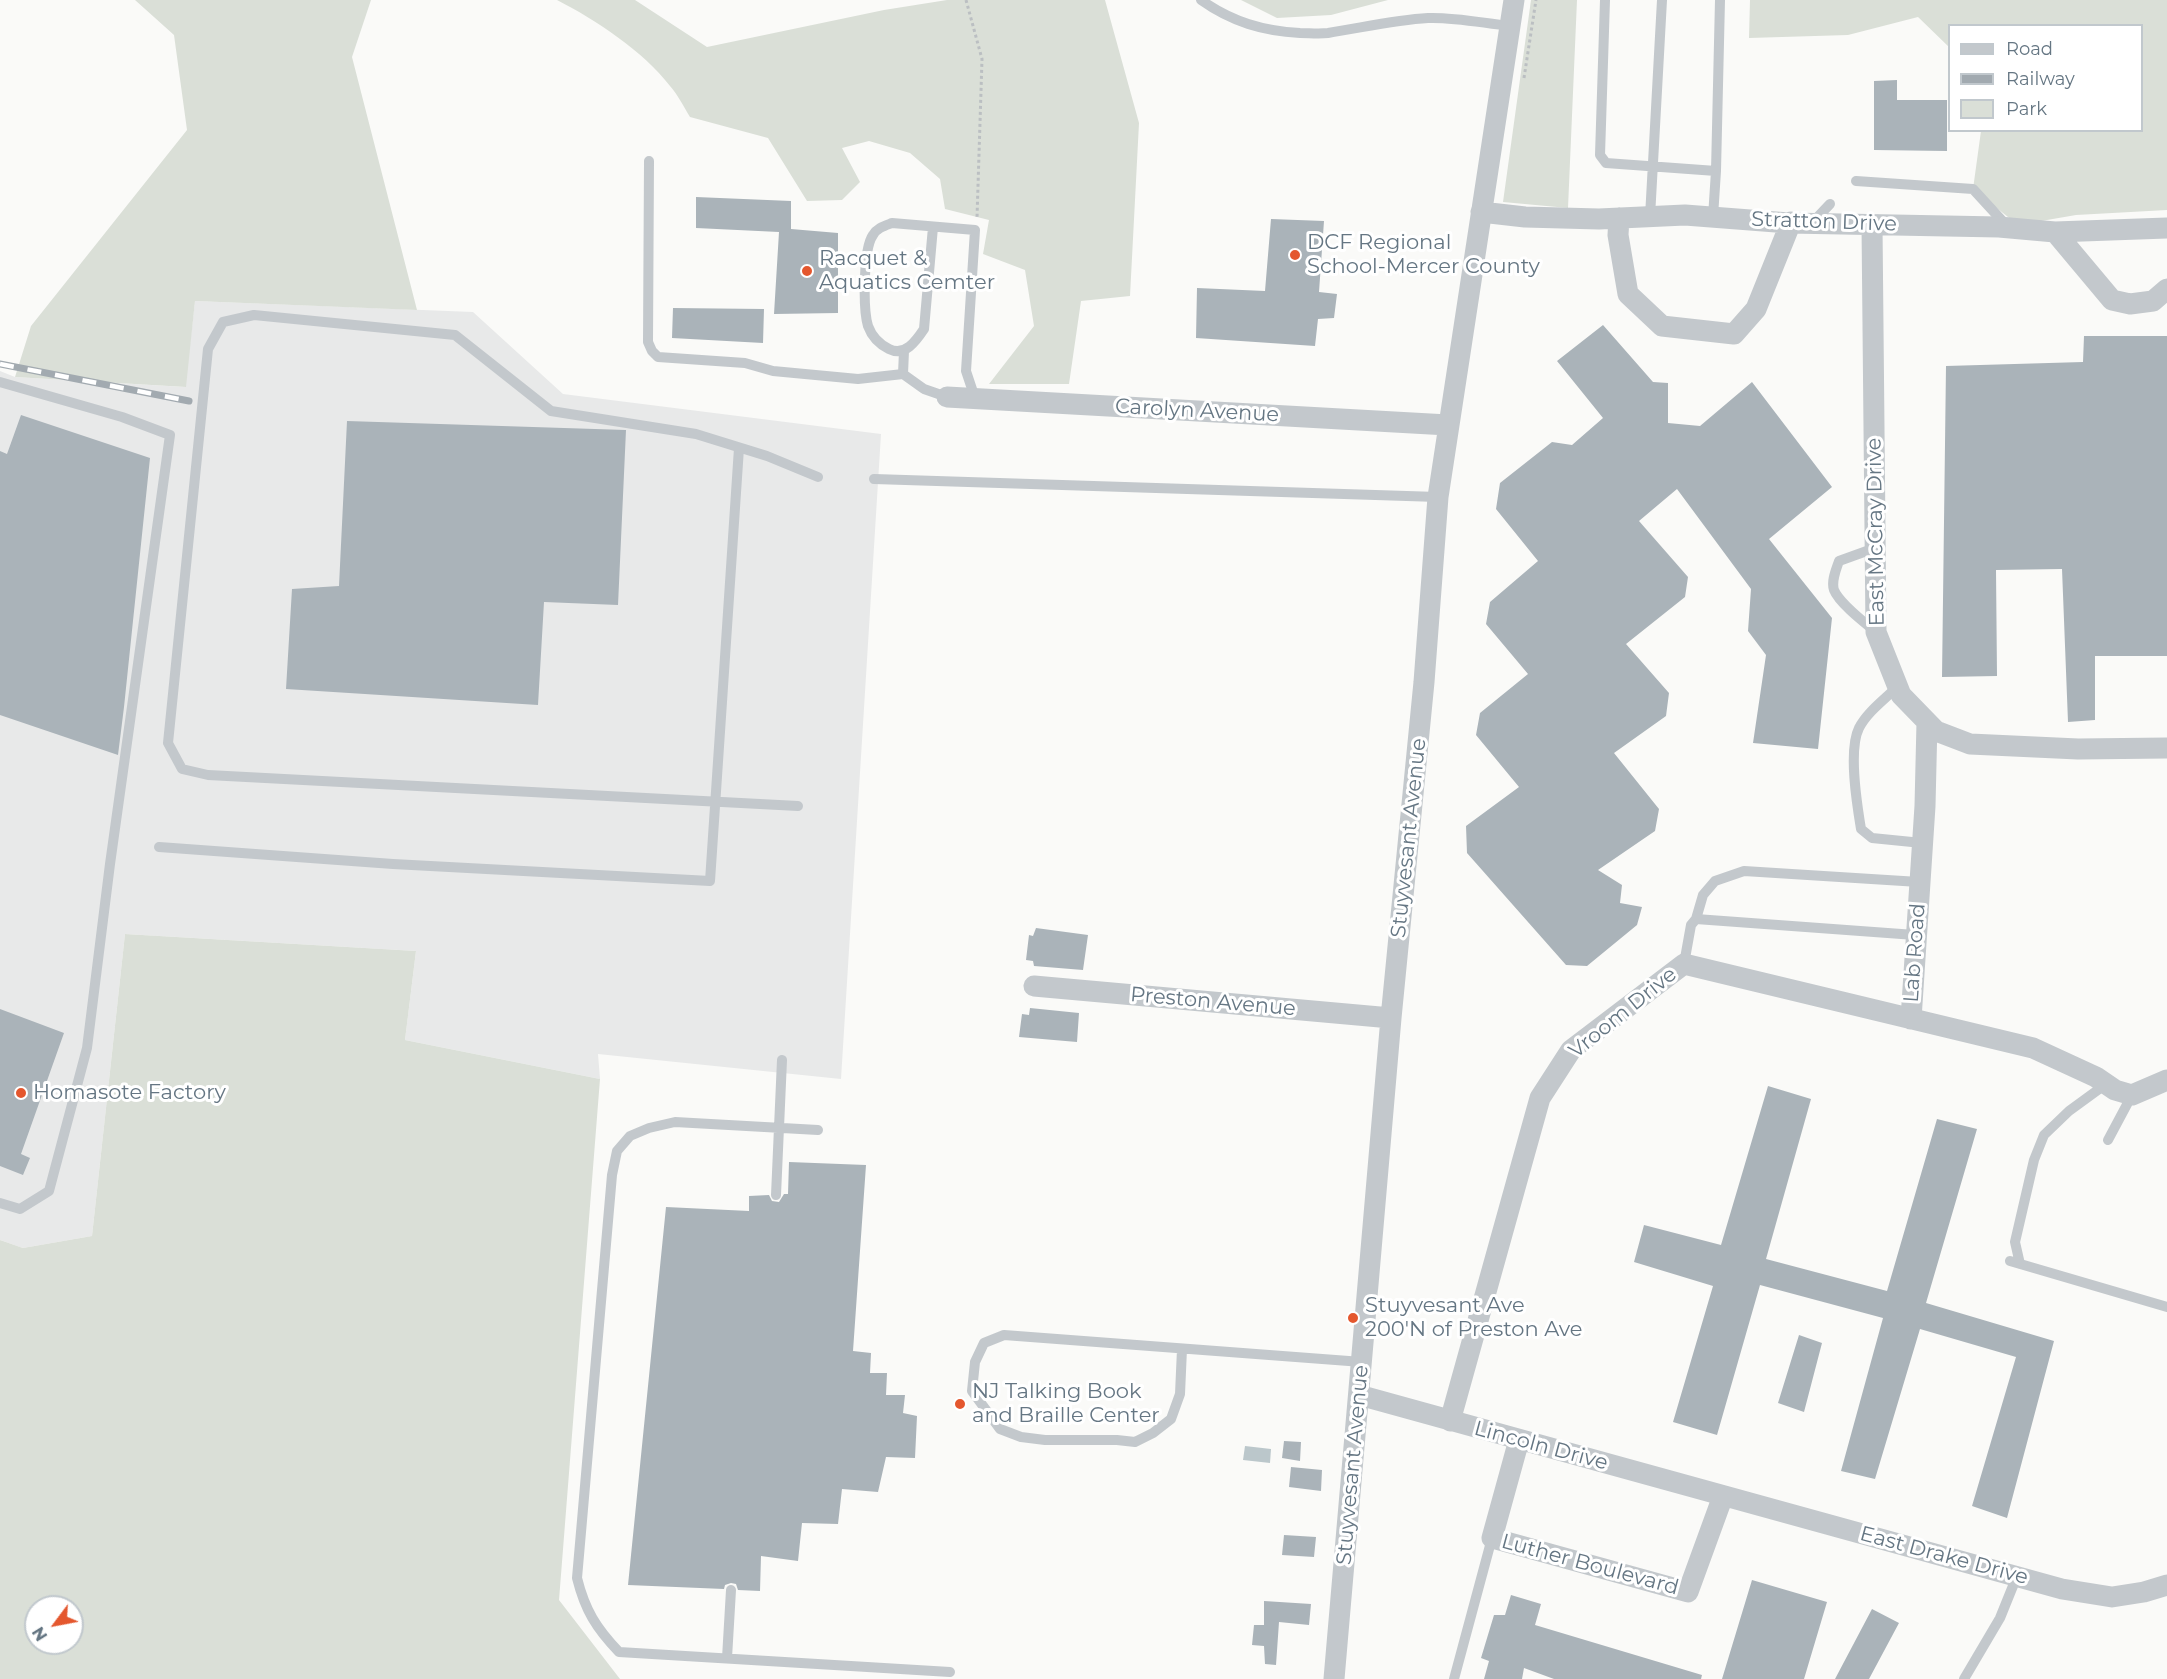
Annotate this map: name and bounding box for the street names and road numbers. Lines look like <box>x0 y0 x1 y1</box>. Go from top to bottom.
street label: Stratton Drive <box>1751 207 1897 237</box>
street label: Carolyn Avenue <box>1114 394 1280 428</box>
street label: East McCray Drive <box>1862 437 1890 627</box>
street label: Stuyvesant Avenue <box>1386 737 1432 939</box>
street label: Lab Road <box>1899 903 1931 1003</box>
street label: Vroom Drive <box>1564 962 1682 1064</box>
street label: Preston Avenue <box>1129 982 1297 1022</box>
street label: Stuyvesant Avenue <box>1332 1364 1374 1566</box>
street label: Lincoln Drive <box>1471 1416 1611 1476</box>
street label: East Drake Drive <box>1857 1521 2031 1591</box>
street label: Luther Boulevard <box>1499 1529 1681 1601</box>

